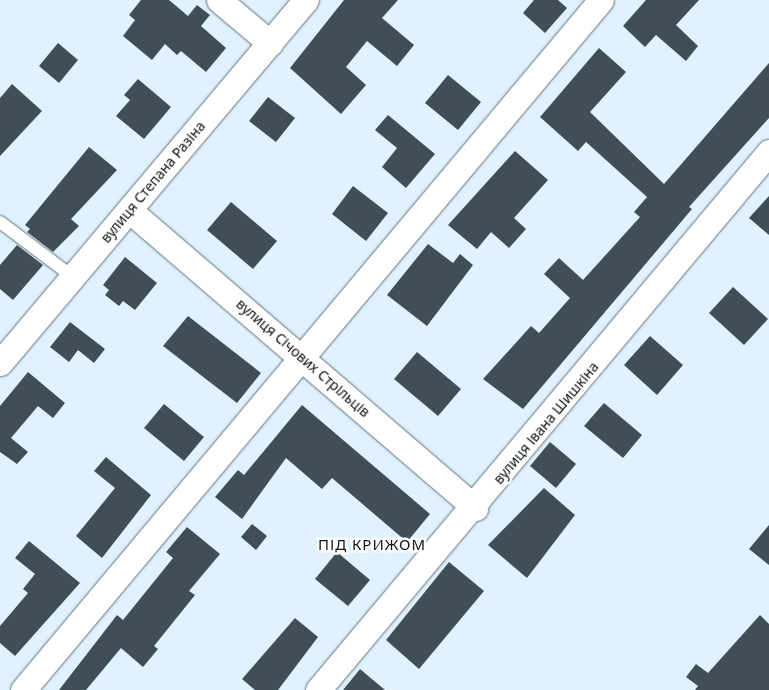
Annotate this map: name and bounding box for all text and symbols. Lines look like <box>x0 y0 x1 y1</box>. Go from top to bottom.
street label: вулиця Степана Разіна <box>97 118 209 246</box>
street label: вулиця Січових Стрільців <box>233 295 373 421</box>
street label: вулиця Івана Шишкіна <box>490 359 602 487</box>
district label: ПІД КРИЖОМ <box>317 536 427 554</box>

